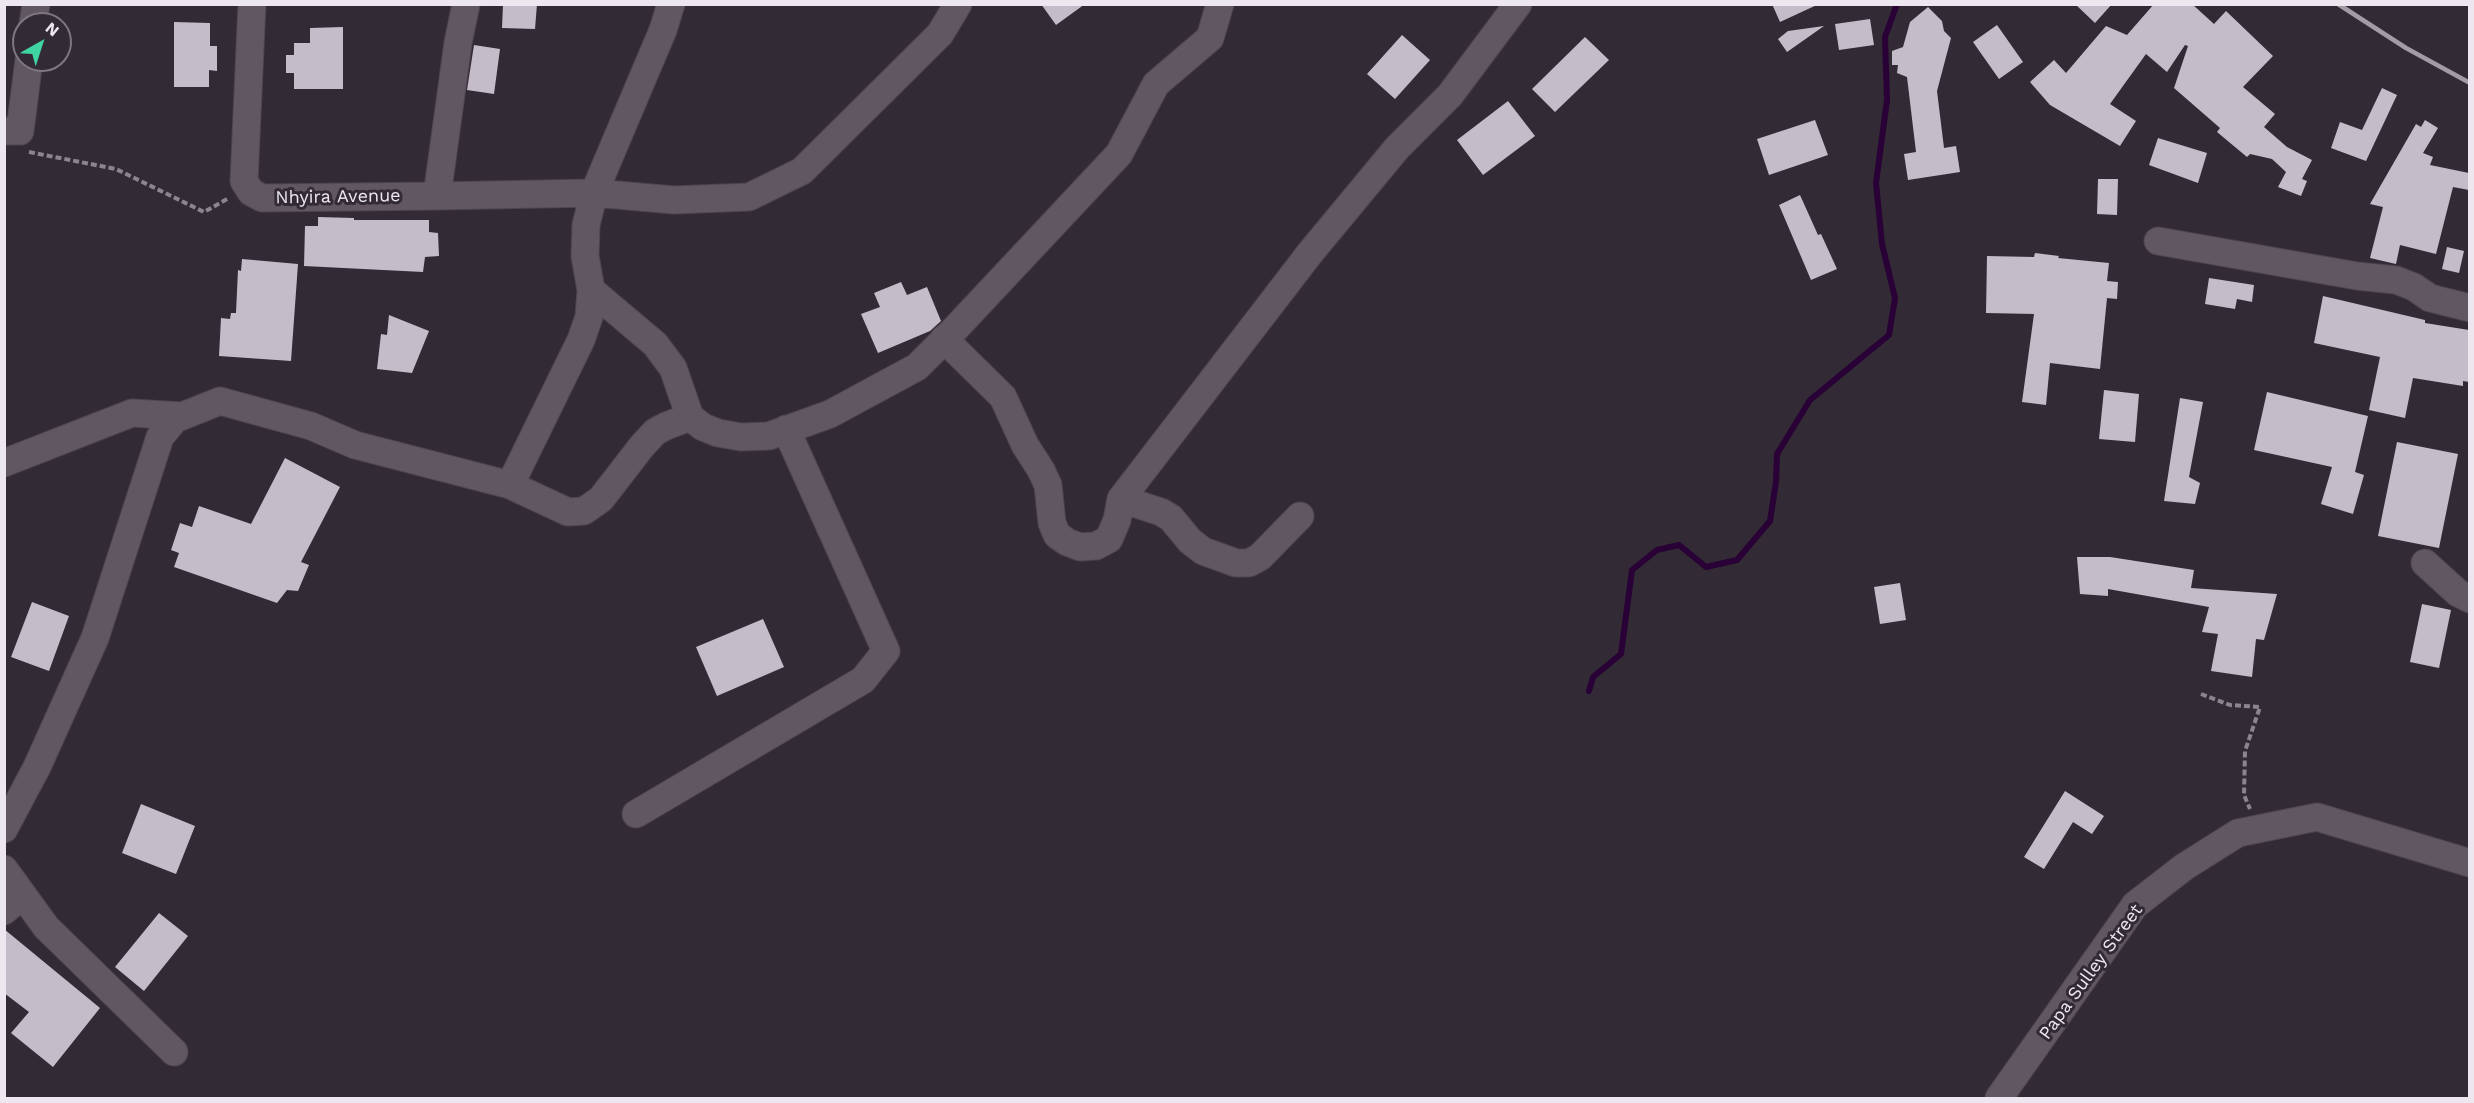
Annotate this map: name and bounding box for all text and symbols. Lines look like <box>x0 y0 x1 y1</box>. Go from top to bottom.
north arrow <box>12 12 72 72</box>
text: N <box>42 18 63 40</box>
street label: Nhyira Avenue <box>275 185 401 209</box>
street label: Papa Sulley Street <box>2035 900 2147 1044</box>

